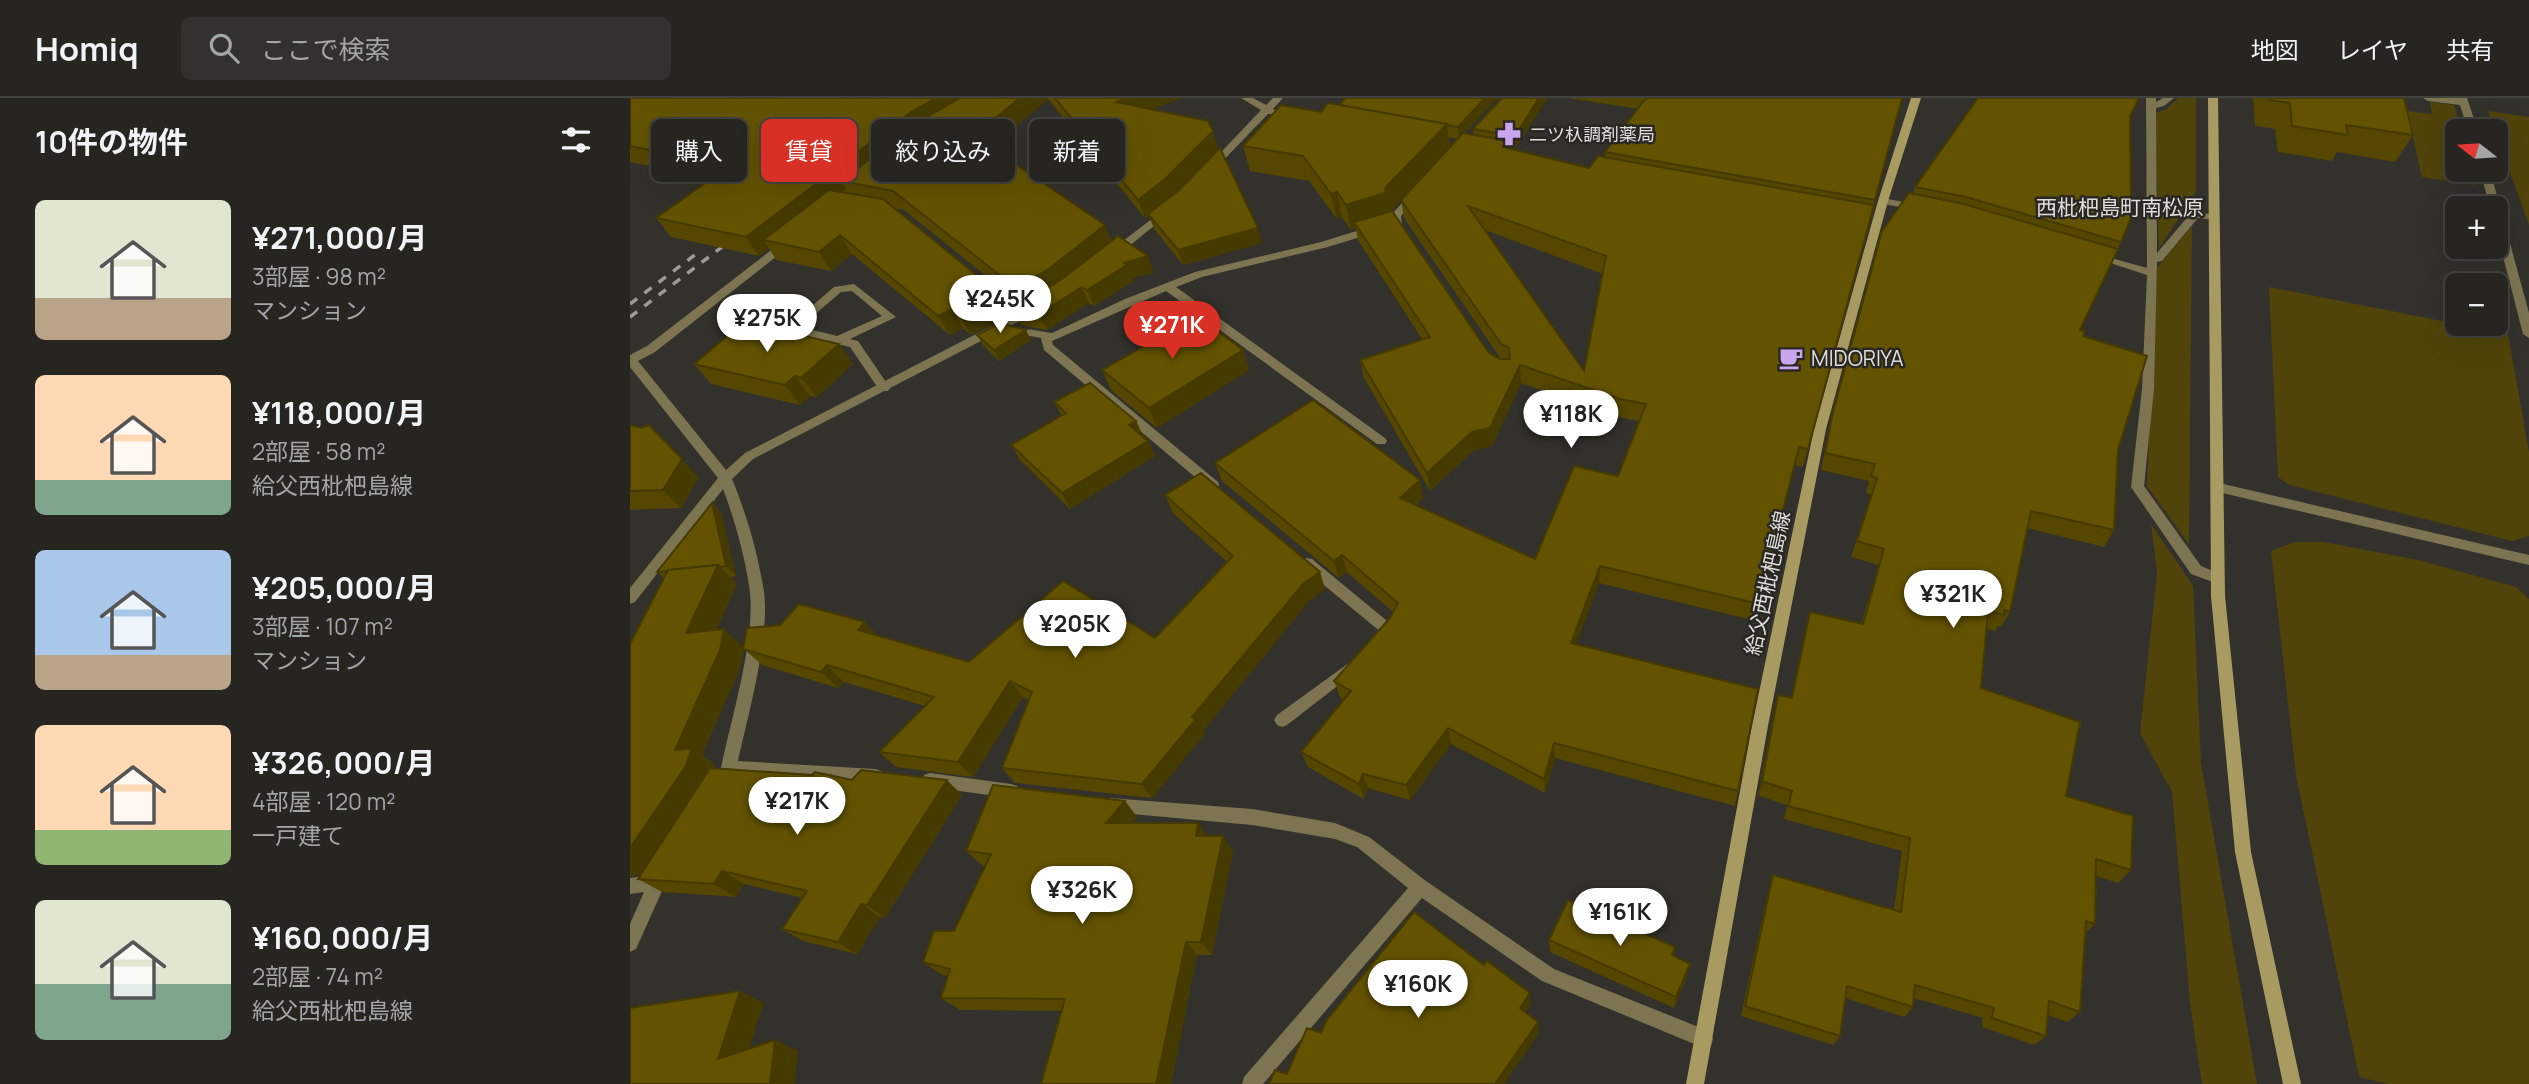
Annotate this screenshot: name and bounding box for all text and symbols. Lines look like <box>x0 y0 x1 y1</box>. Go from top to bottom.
search box <box>181 17 671 80</box>
text: Homiq <box>35 26 139 71</box>
icon: search <box>205 29 243 67</box>
text: ここで検索 <box>261 31 391 67</box>
text: 地図 <box>2251 33 2299 66</box>
text: レイヤ <box>2337 33 2408 66</box>
text: 共有 <box>2446 33 2494 66</box>
chip: 購入 <box>651 119 747 182</box>
chip: 賃貸 <box>761 119 857 182</box>
chip: 絞り込み <box>871 119 1015 182</box>
chip: 新着 <box>1029 119 1125 182</box>
north arrow <box>2445 119 2508 182</box>
map controls <box>2445 119 2508 336</box>
pharmacy icon: 二ツ杁調剤薬局 <box>1495 120 1523 148</box>
text: 10件の物件 <box>35 121 188 162</box>
icon: filters <box>557 121 595 159</box>
place label: 二ツ杁調剤薬局 <box>1529 122 1655 146</box>
district label: 西枇杷島町南松原 <box>2036 193 2204 221</box>
button: + <box>2445 196 2508 259</box>
text: ¥271,000/月 <box>252 217 427 258</box>
icon: home <box>91 228 175 312</box>
text: 3部屋 · 98 m² <box>252 260 386 292</box>
button: − <box>2445 273 2508 336</box>
pin: ¥245K <box>951 275 1049 335</box>
text: ¥245K <box>965 282 1035 314</box>
text: マンション <box>252 294 367 326</box>
pin: ¥275K <box>718 294 816 354</box>
text: ¥275K <box>733 301 801 333</box>
pin: ¥271K <box>1123 302 1221 361</box>
text: ¥271K <box>1140 308 1205 340</box>
cafe icon: MIDORIYA <box>1777 344 1805 372</box>
place label: MIDORIYA <box>1811 344 1904 372</box>
pin: ¥118K <box>1522 390 1620 450</box>
text: ¥118,000/月 <box>252 392 426 433</box>
text: ¥118K <box>1539 397 1603 429</box>
icon: home <box>91 403 175 487</box>
text: 2部屋 · 58 m² <box>252 435 385 467</box>
text: 給父西枇杷島線 <box>252 469 413 501</box>
street label: 給父西枇杷島線 <box>1738 508 1796 658</box>
text: ¥205,000/月 <box>252 567 437 608</box>
pin: ¥321K <box>1904 570 2002 630</box>
text: ¥321K <box>1920 577 1986 609</box>
icon: home <box>91 578 175 662</box>
pin: ¥205K <box>1026 601 1124 660</box>
text: ¥205K <box>1039 607 1111 639</box>
text: 3部屋 · 107 m² <box>252 610 393 642</box>
text: マンション <box>252 644 367 676</box>
text: ¥326,000/月 <box>252 742 436 783</box>
icon: home <box>91 753 175 837</box>
pin: ¥217K <box>748 778 846 837</box>
text: ¥217K <box>765 784 830 816</box>
text: 4部屋 · 120 m² <box>252 785 395 817</box>
text: 一戸建て <box>252 819 344 851</box>
pin: ¥326K <box>1033 866 1131 926</box>
text: ¥326K <box>1047 873 1117 905</box>
pin: ¥161K <box>1571 888 1669 948</box>
text: ¥161K <box>1588 895 1652 927</box>
text: ¥160,000/月 <box>252 917 433 958</box>
icon: home <box>91 928 175 1012</box>
text: 2部屋 · 74 m² <box>252 960 383 992</box>
pin: ¥160K <box>1369 960 1467 1020</box>
text: ¥160K <box>1384 967 1452 999</box>
text: 給父西枇杷島線 <box>252 994 413 1026</box>

